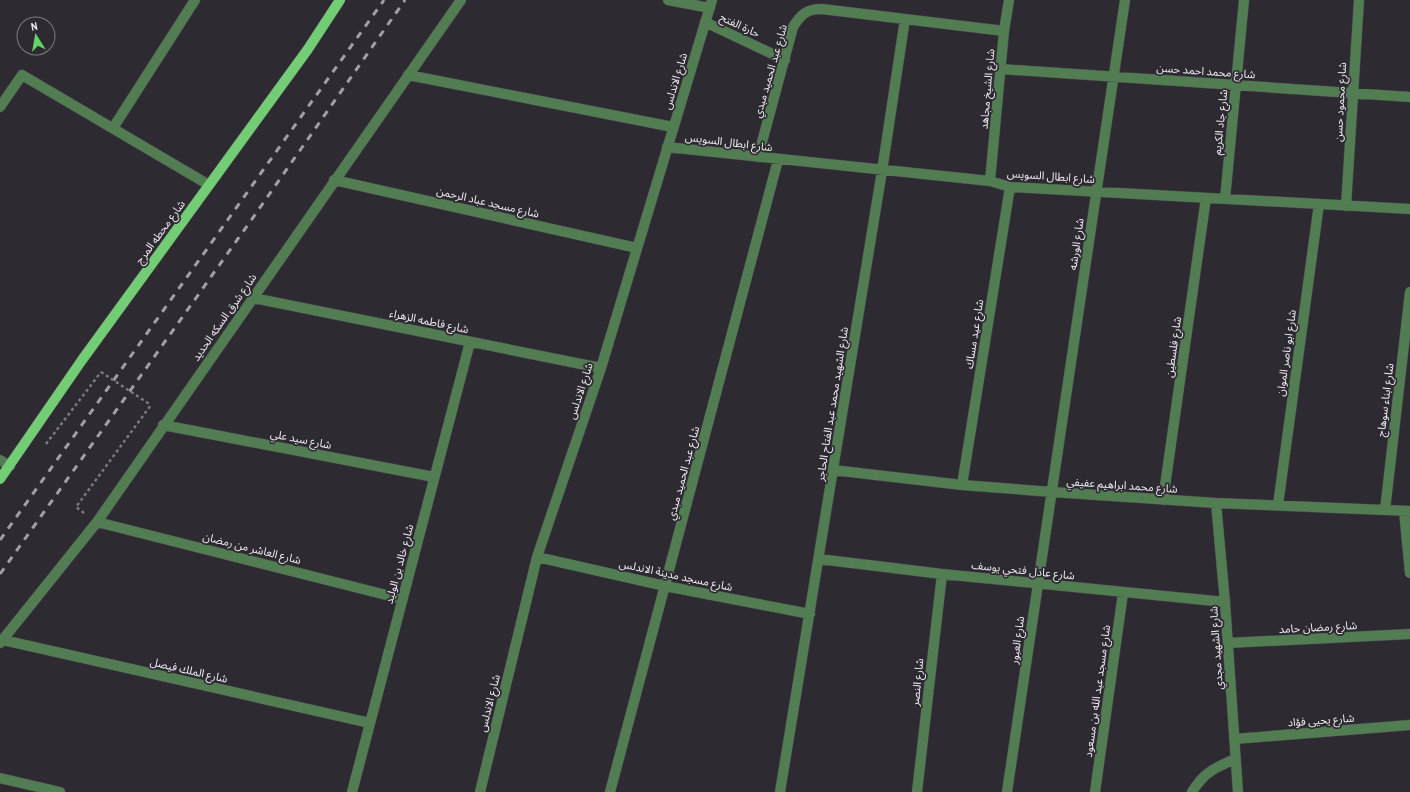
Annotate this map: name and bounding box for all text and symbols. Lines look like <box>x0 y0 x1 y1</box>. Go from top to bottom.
street label: حارة الفتح <box>717 10 763 41</box>
north arrow <box>16 16 56 56</box>
text: N <box>30 19 39 34</box>
street label: شارع عبد الحميد مبدي <box>750 22 793 120</box>
street label: شارع الشيخ مجاهد <box>977 48 999 130</box>
street label: شارع الاندلس <box>660 51 691 111</box>
street label: شارع محمد احمد حسن <box>1156 61 1256 82</box>
street label: شارع محمود حسن <box>1331 61 1350 142</box>
street label: شارع جاد الكريم <box>1210 88 1232 156</box>
street label: شارع ابطال السويس <box>684 130 774 155</box>
street label: شارع ابطال السويس <box>1007 166 1096 187</box>
street label: شارع مسجد عباد الرحمن <box>435 183 541 222</box>
street label: شارع محطه المرج <box>132 197 189 267</box>
street label: شارع الورشه <box>1065 217 1088 271</box>
street label: شارع شرق السكه الحديد <box>189 270 260 364</box>
street label: شارع عيد مساك <box>962 298 987 370</box>
street label: شارع فاطمه الزهراء <box>388 306 470 337</box>
street label: شارع ابو ناصر الموان <box>1273 308 1300 397</box>
street label: شارع فلسطين <box>1162 315 1185 379</box>
street label: شارع الشهيد محمد عبد الفتاح الحاجر <box>813 325 852 483</box>
street label: شارع الاندلس <box>564 361 597 421</box>
street label: شارع ابناء سوهاج <box>1374 362 1397 438</box>
street label: شارع عبد الحميد مبدي <box>664 424 705 522</box>
street label: شارع سيد علي <box>269 426 333 454</box>
street label: شارع محمد ابراهيم عفيفي <box>1066 474 1178 498</box>
street label: شارع خالد بن الوليد <box>382 522 417 606</box>
street label: شارع العاشر من رمضان <box>201 529 303 568</box>
street label: شارع مسجد مدينة الاندلس <box>618 556 734 595</box>
street label: شارع عادل فتحي يوسف <box>970 558 1076 585</box>
street label: شارع الشهيد مجدي <box>1206 605 1228 690</box>
street label: شارع العبور <box>1007 615 1028 666</box>
street label: شارع رمضان حامد <box>1279 618 1358 637</box>
street label: شارع مسجد عبد الله بن مسعود <box>1081 624 1114 758</box>
street label: شارع الملك فيصل <box>149 654 230 687</box>
street label: شارع النصر <box>907 657 928 708</box>
street label: شارع الاندلس <box>475 673 504 733</box>
street label: شارع يحيى فؤاد <box>1287 711 1355 730</box>

